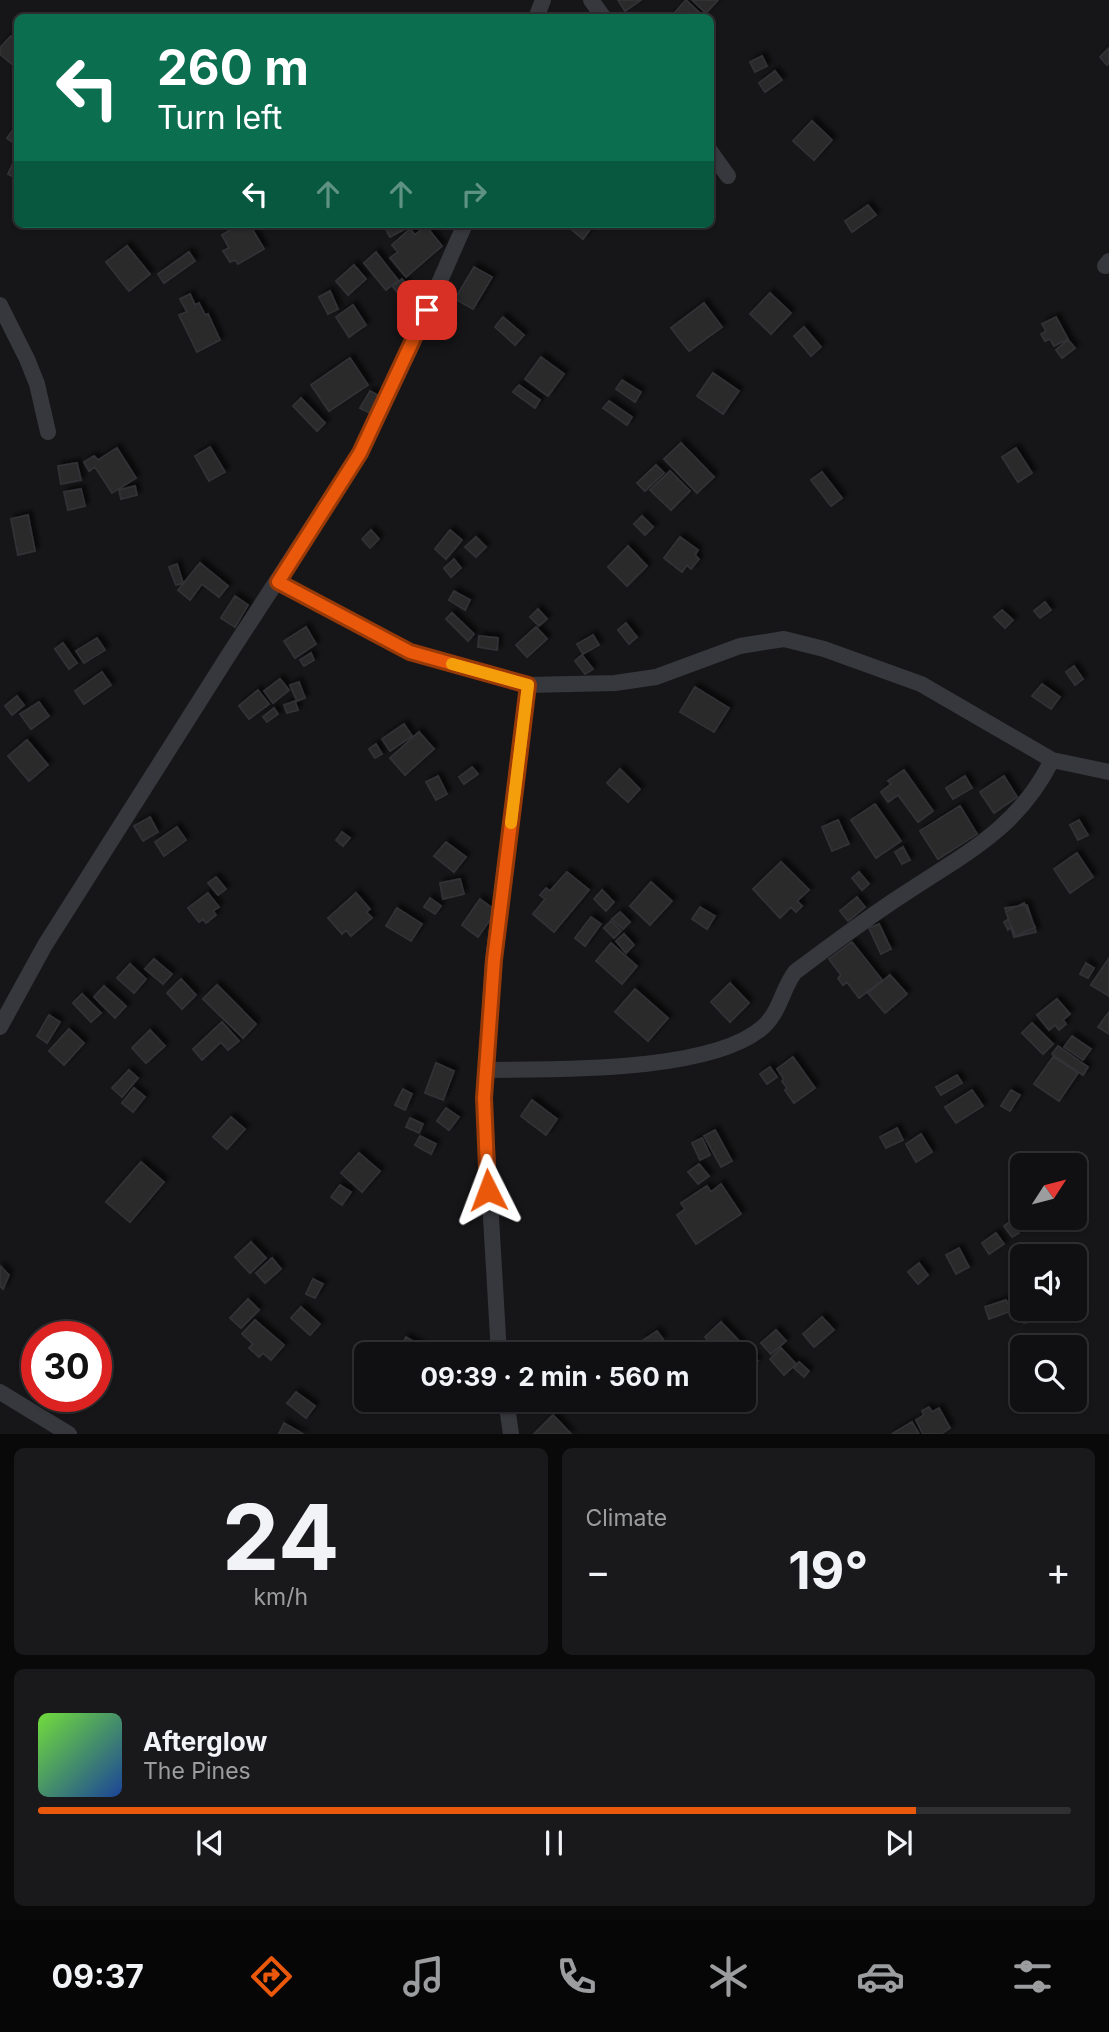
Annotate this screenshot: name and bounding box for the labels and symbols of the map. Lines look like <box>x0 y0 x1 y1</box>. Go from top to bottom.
pin <box>397 280 457 340</box>
position arrow <box>451 1153 525 1227</box>
north arrow <box>1010 1153 1087 1230</box>
speed limit sign: 30 <box>21 1321 112 1412</box>

